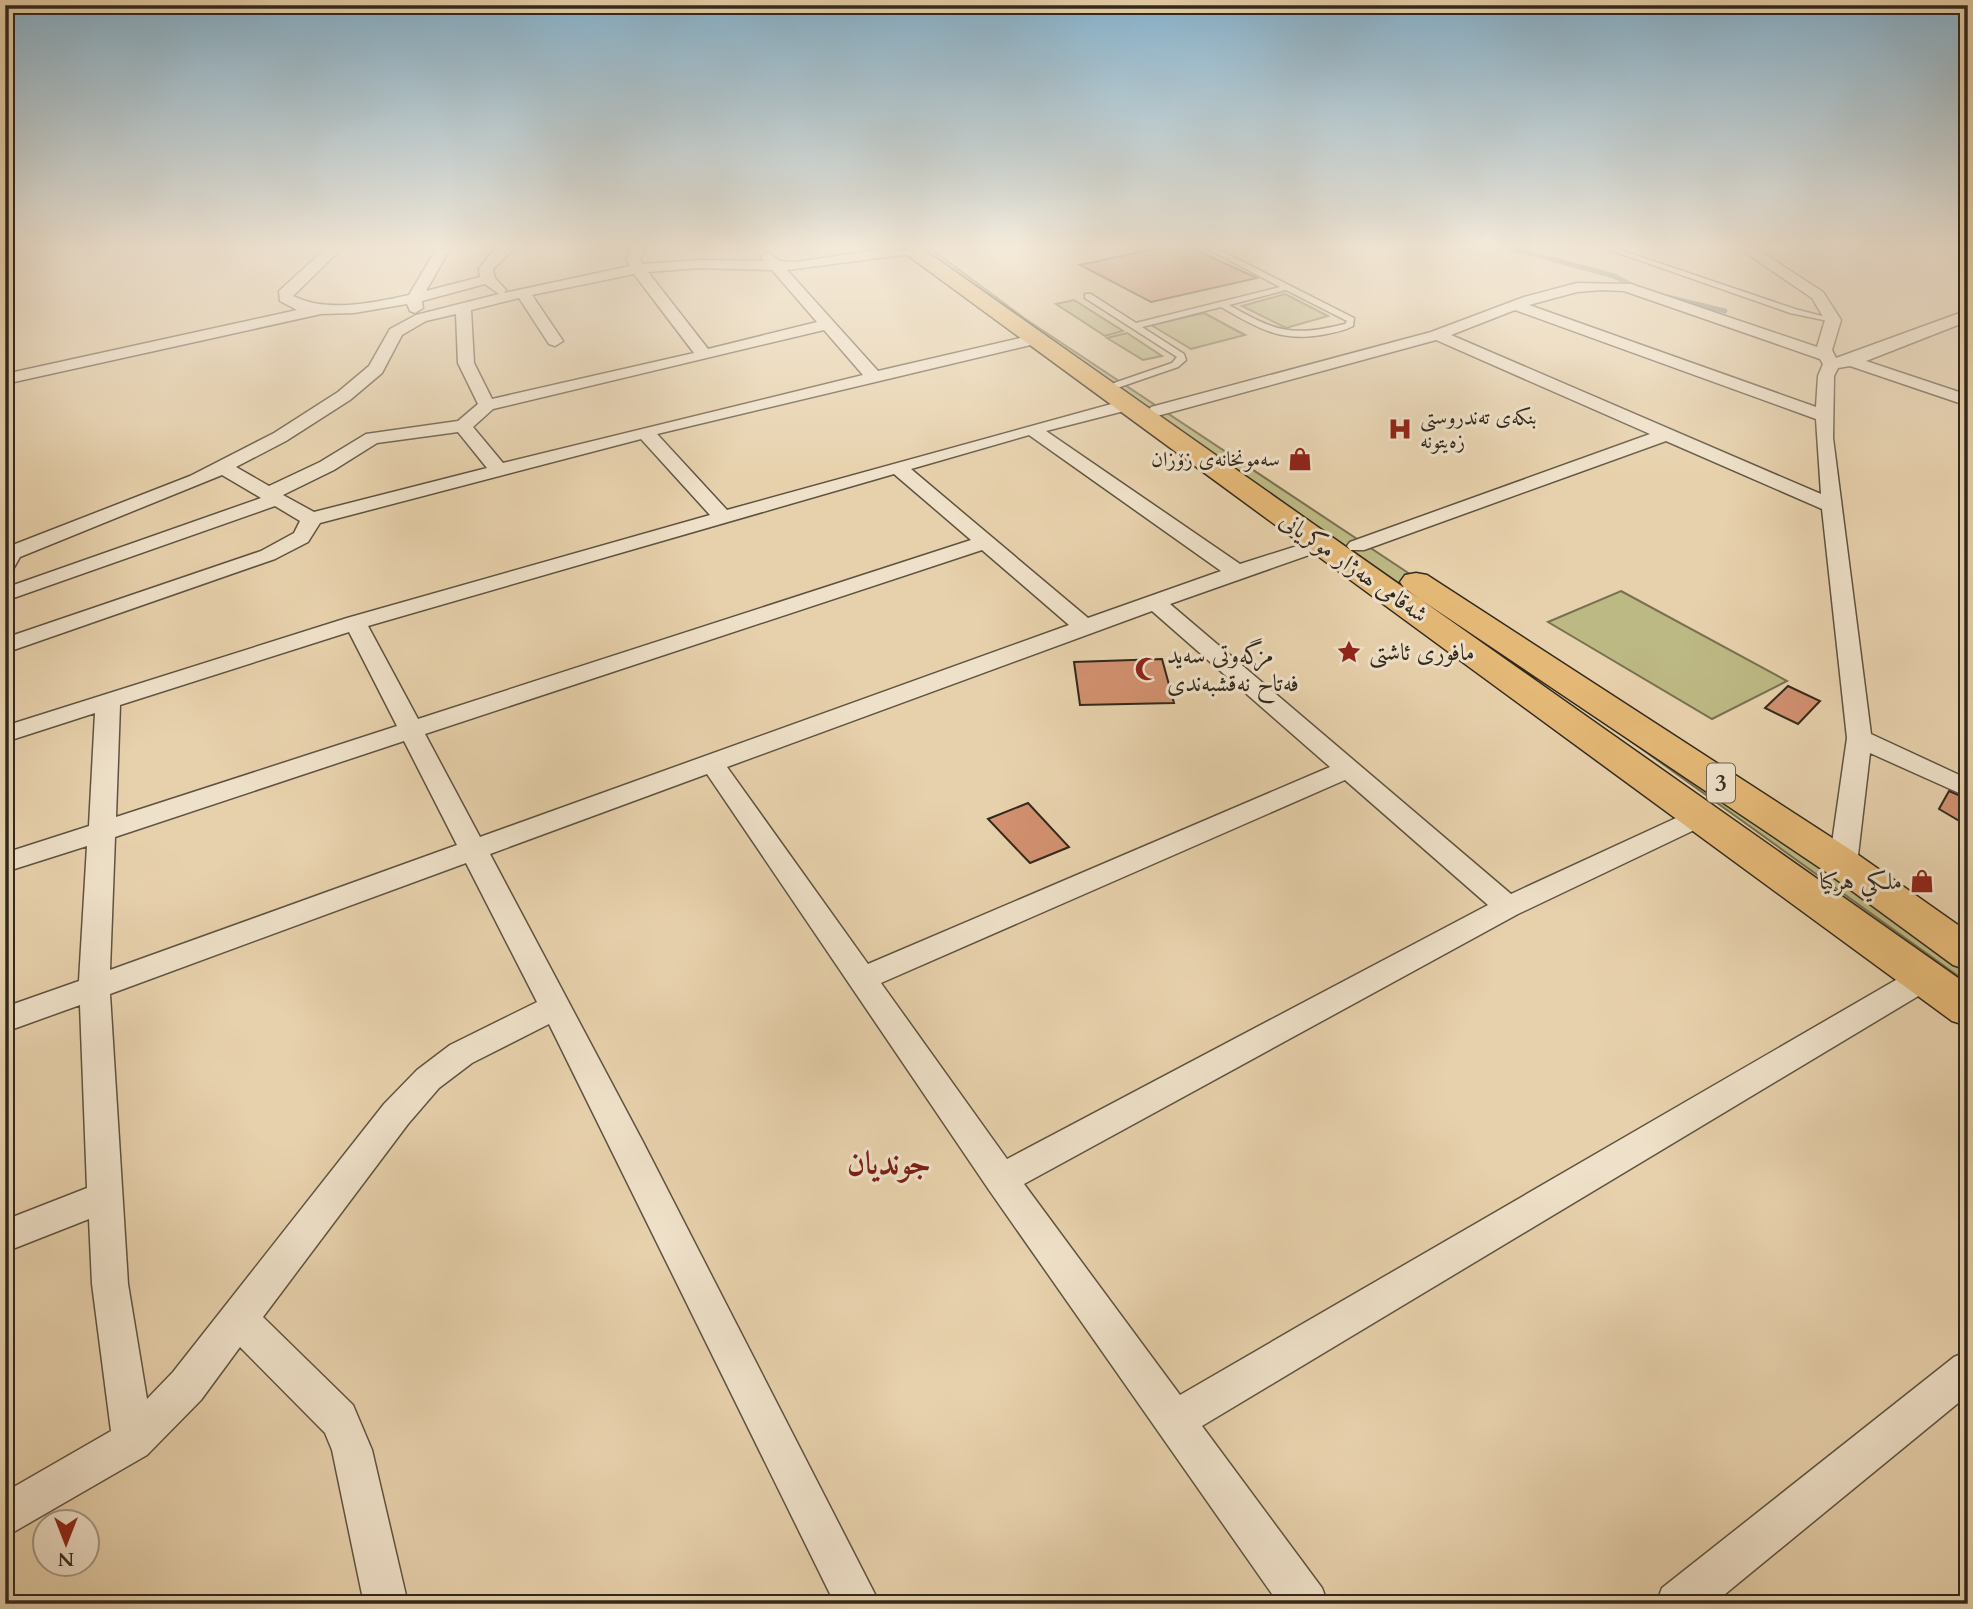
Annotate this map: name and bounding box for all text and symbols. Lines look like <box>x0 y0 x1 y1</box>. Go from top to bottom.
place label: بنکەی تەندروستی زەیتونە <box>1420 403 1537 456</box>
hospital icon: بنکەی تەندروستی زەیتونە <box>1386 415 1414 443</box>
place label: سەمونخانەی زۆزان <box>1151 445 1280 474</box>
shop icon: سەمونخانەی زۆزان <box>1286 445 1314 473</box>
street label: شەقامی ھەژار موکریانی <box>1273 504 1435 631</box>
place label: مافوری ئاشتی <box>1369 636 1475 669</box>
place label: مزگەوتی سەید فەتاح نەقشبەندی <box>1167 638 1299 704</box>
place icon: مافوری ئاشتی <box>1335 638 1363 666</box>
mosque icon: مزگەوتی سەید فەتاح نەقشبەندی <box>1133 655 1161 683</box>
road number: 3 <box>1707 764 1735 803</box>
place label: ملكي هركيا <box>1819 865 1902 903</box>
shop icon: ملكي هركيا <box>1908 867 1936 895</box>
district label: جوندیان <box>847 1142 931 1186</box>
north arrow <box>32 1508 102 1578</box>
text: N <box>57 1546 74 1572</box>

